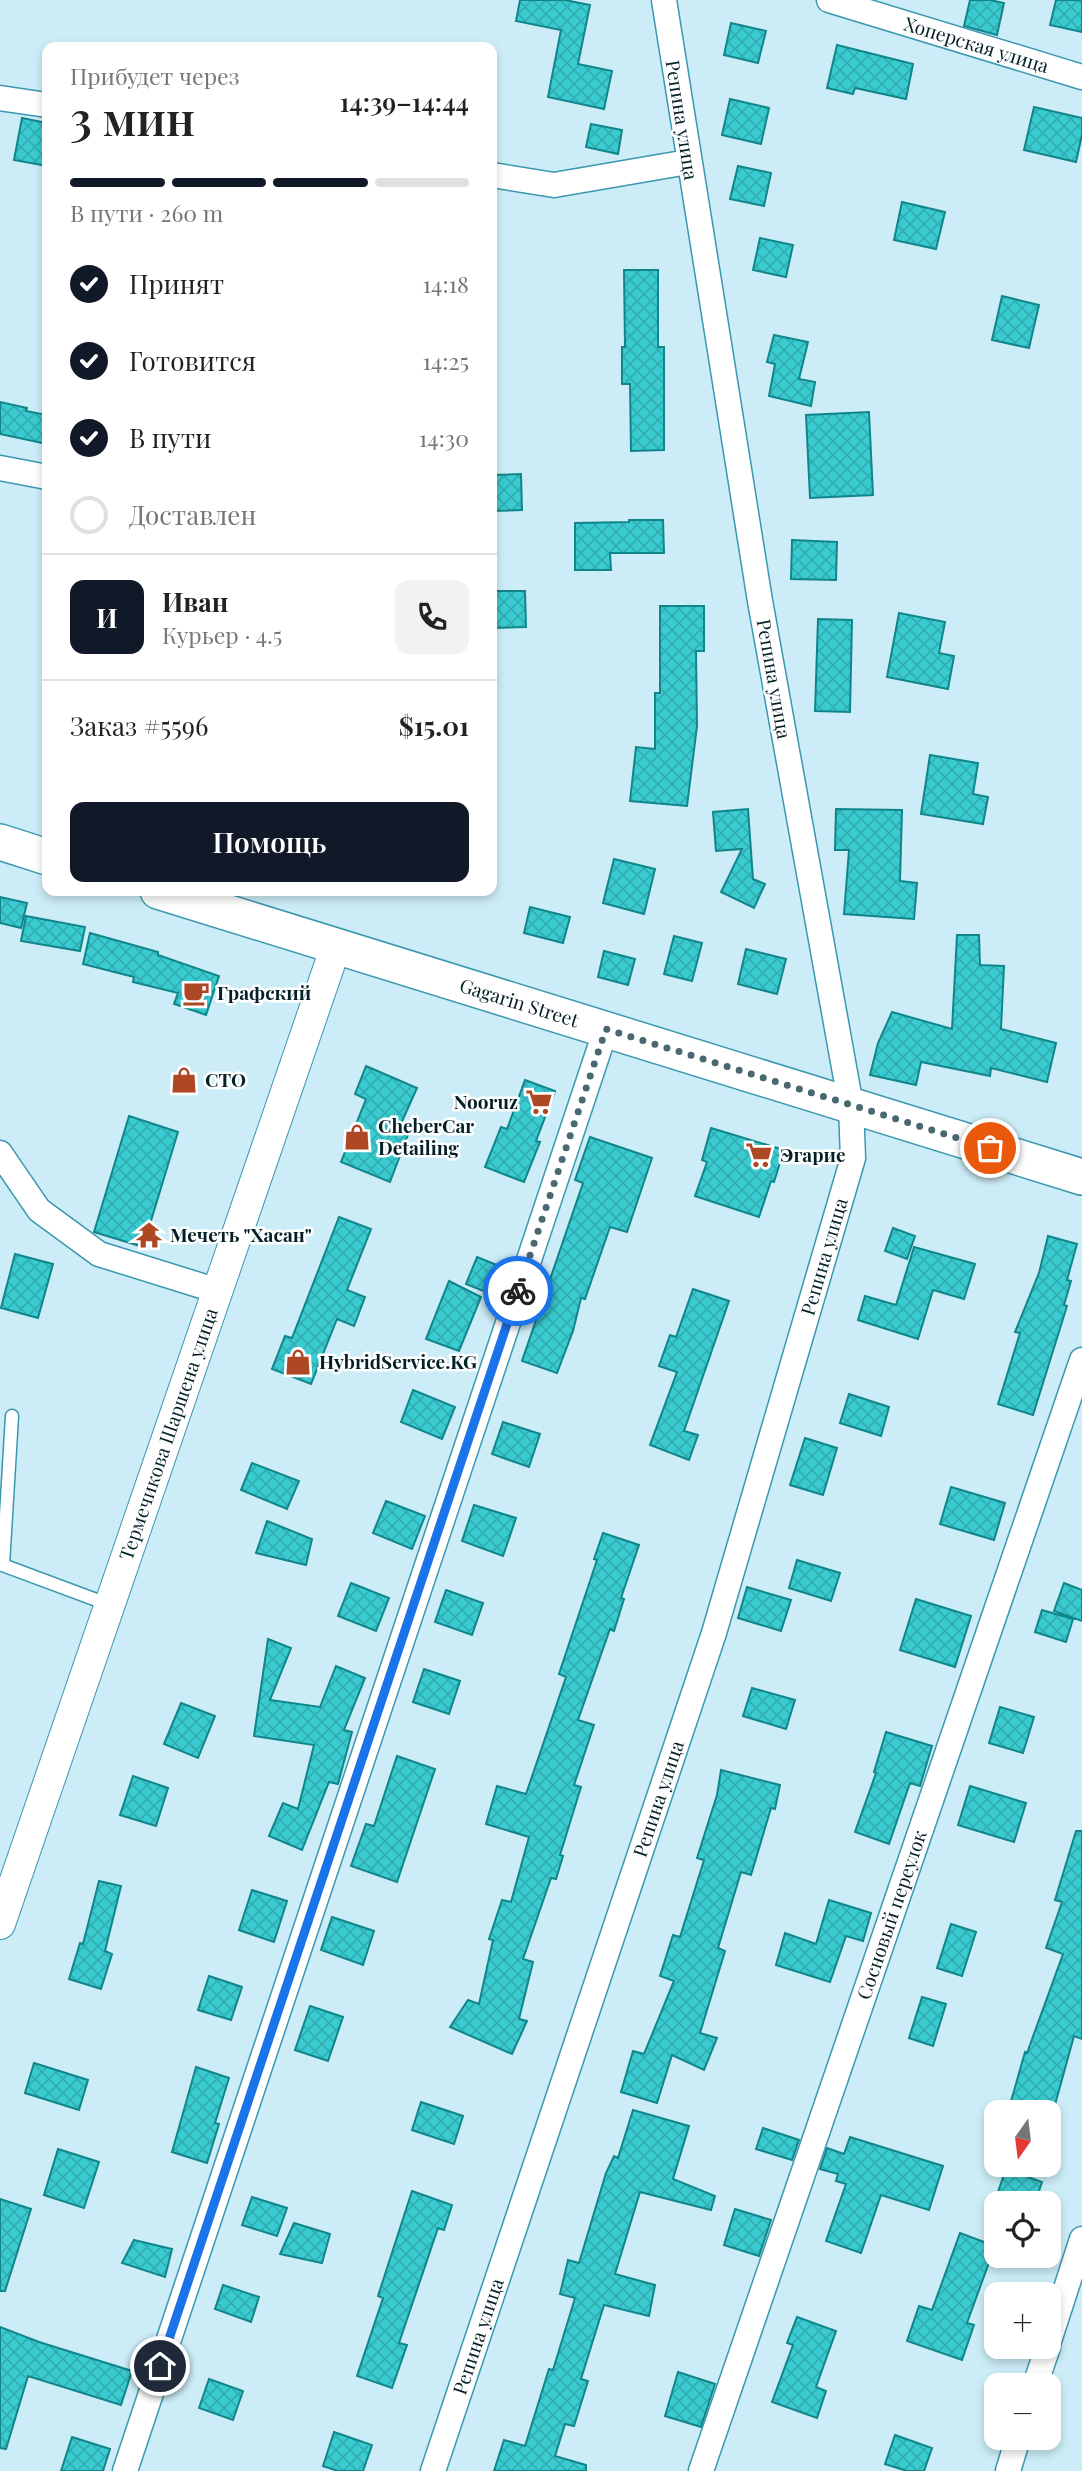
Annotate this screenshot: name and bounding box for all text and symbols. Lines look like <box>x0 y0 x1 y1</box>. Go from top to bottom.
street label: Хоперская улица <box>901 10 1053 78</box>
street label: Репина улица <box>661 58 705 182</box>
text: Прибудет через <box>70 60 239 91</box>
text: 14:39–14:44 <box>339 84 469 119</box>
text: 3 мин <box>70 86 195 148</box>
text: В пути · 260 m <box>70 197 223 228</box>
icon: check <box>70 265 108 303</box>
text: Принят <box>129 266 224 301</box>
text: 14:18 <box>423 268 469 299</box>
icon: check <box>70 342 108 380</box>
text: Готовится <box>129 343 256 378</box>
text: 14:25 <box>422 345 469 376</box>
icon: check <box>70 419 108 457</box>
text: В пути <box>129 420 211 455</box>
text: 14:30 <box>419 422 469 453</box>
text: Доставлен <box>129 497 256 532</box>
button: phone <box>395 580 469 654</box>
text: Иван <box>162 584 228 619</box>
text: И <box>96 600 118 635</box>
street label: Репина улица <box>752 617 798 741</box>
text: Курьер · 4.5 <box>162 619 282 650</box>
text: Заказ #5596 <box>70 708 208 743</box>
text: $15.01 <box>399 708 469 743</box>
button: Помощь <box>70 802 469 882</box>
street label: Gagarin Street <box>457 971 582 1033</box>
cafe icon: Графский <box>181 978 211 1008</box>
place label: Графский <box>217 979 311 1005</box>
shop icon: СТО <box>169 1065 199 1095</box>
place label: СТО <box>205 1066 246 1092</box>
supermarket icon: Nooruz <box>524 1087 554 1117</box>
place label: Nooruz <box>454 1088 518 1114</box>
place label: CheberCar Detailing <box>378 1112 474 1160</box>
pin <box>960 1118 1020 1178</box>
shop icon: CheberCar Detailing <box>342 1122 372 1152</box>
icon: bag <box>971 1129 1009 1167</box>
supermarket icon: Эгарие <box>744 1140 774 1170</box>
place label: Эгарие <box>780 1141 846 1167</box>
street label: Репина улица <box>794 1194 853 1318</box>
temple icon: Мечеть "Хасан" <box>134 1220 164 1250</box>
place label: Мечеть "Хасан" <box>170 1221 312 1247</box>
courier <box>483 1256 553 1326</box>
icon: bike <box>499 1272 537 1310</box>
street label: Термечикова Шаршена улица <box>112 1304 223 1563</box>
shop icon: HybridService.KG <box>283 1347 313 1377</box>
place label: HybridService.KG <box>319 1348 477 1374</box>
street label: Репина улица <box>626 1736 689 1860</box>
street label: Сосновый переулок <box>850 1826 932 2003</box>
north arrow <box>984 2100 1060 2177</box>
map controls <box>984 2100 1061 2450</box>
button: locate <box>984 2191 1061 2268</box>
street label: Репина улица <box>446 2274 509 2398</box>
button: + <box>984 2282 1061 2359</box>
pin <box>130 2336 190 2396</box>
icon: home <box>141 2347 179 2385</box>
button: − <box>984 2373 1061 2450</box>

